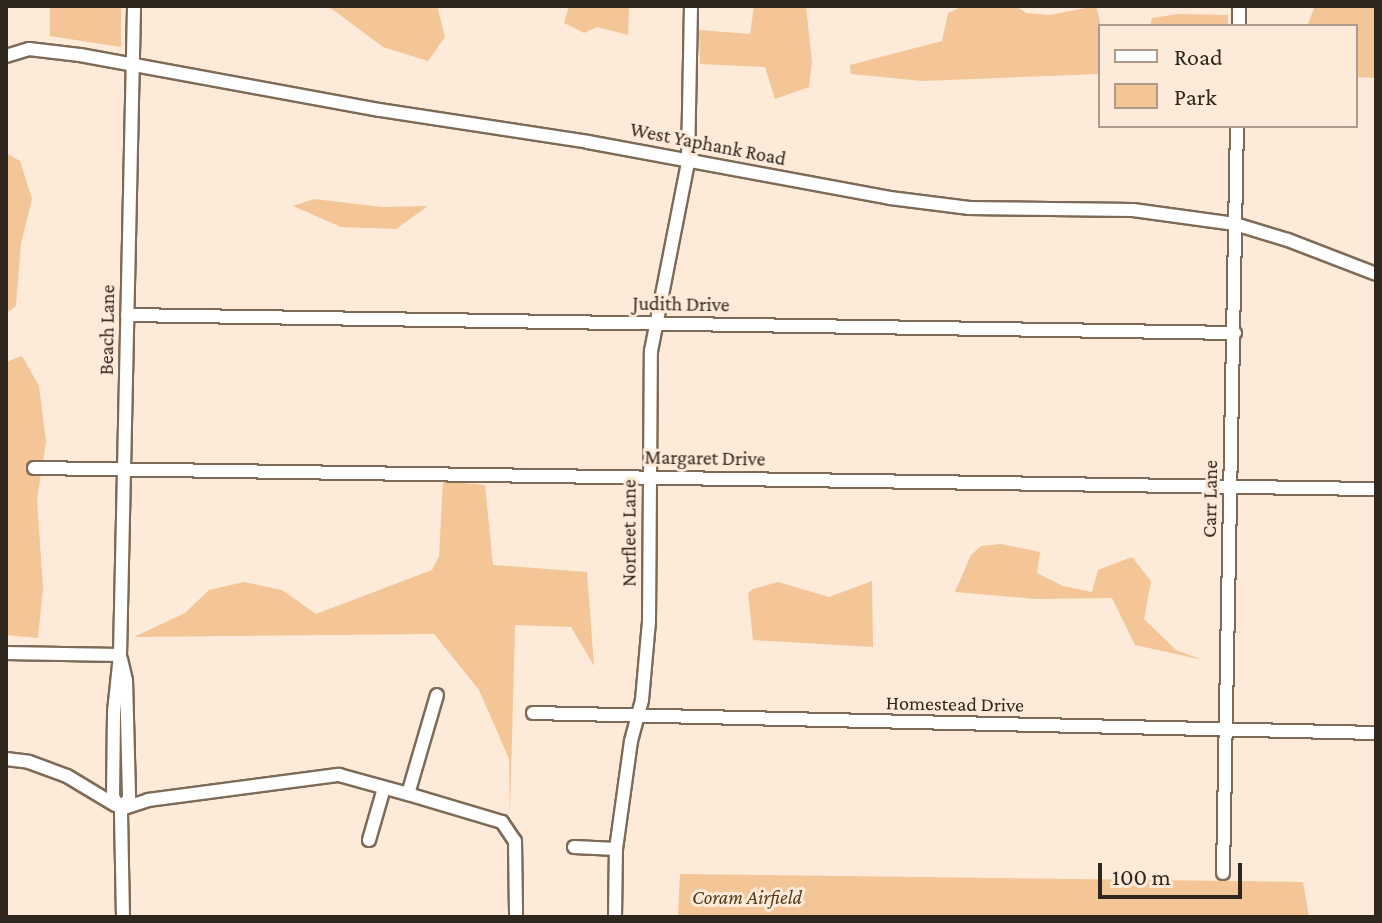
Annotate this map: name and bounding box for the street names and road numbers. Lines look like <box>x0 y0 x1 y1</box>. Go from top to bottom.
street label: West Yaphank Road <box>628 117 788 171</box>
street label: Beach Lane <box>94 285 120 375</box>
street label: Judith Drive <box>632 291 730 317</box>
street label: Margaret Drive <box>644 445 766 471</box>
street label: Carr Lane <box>1197 460 1223 538</box>
street label: Norfleet Lane <box>617 479 641 587</box>
street label: Homestead Drive <box>886 691 1024 717</box>

